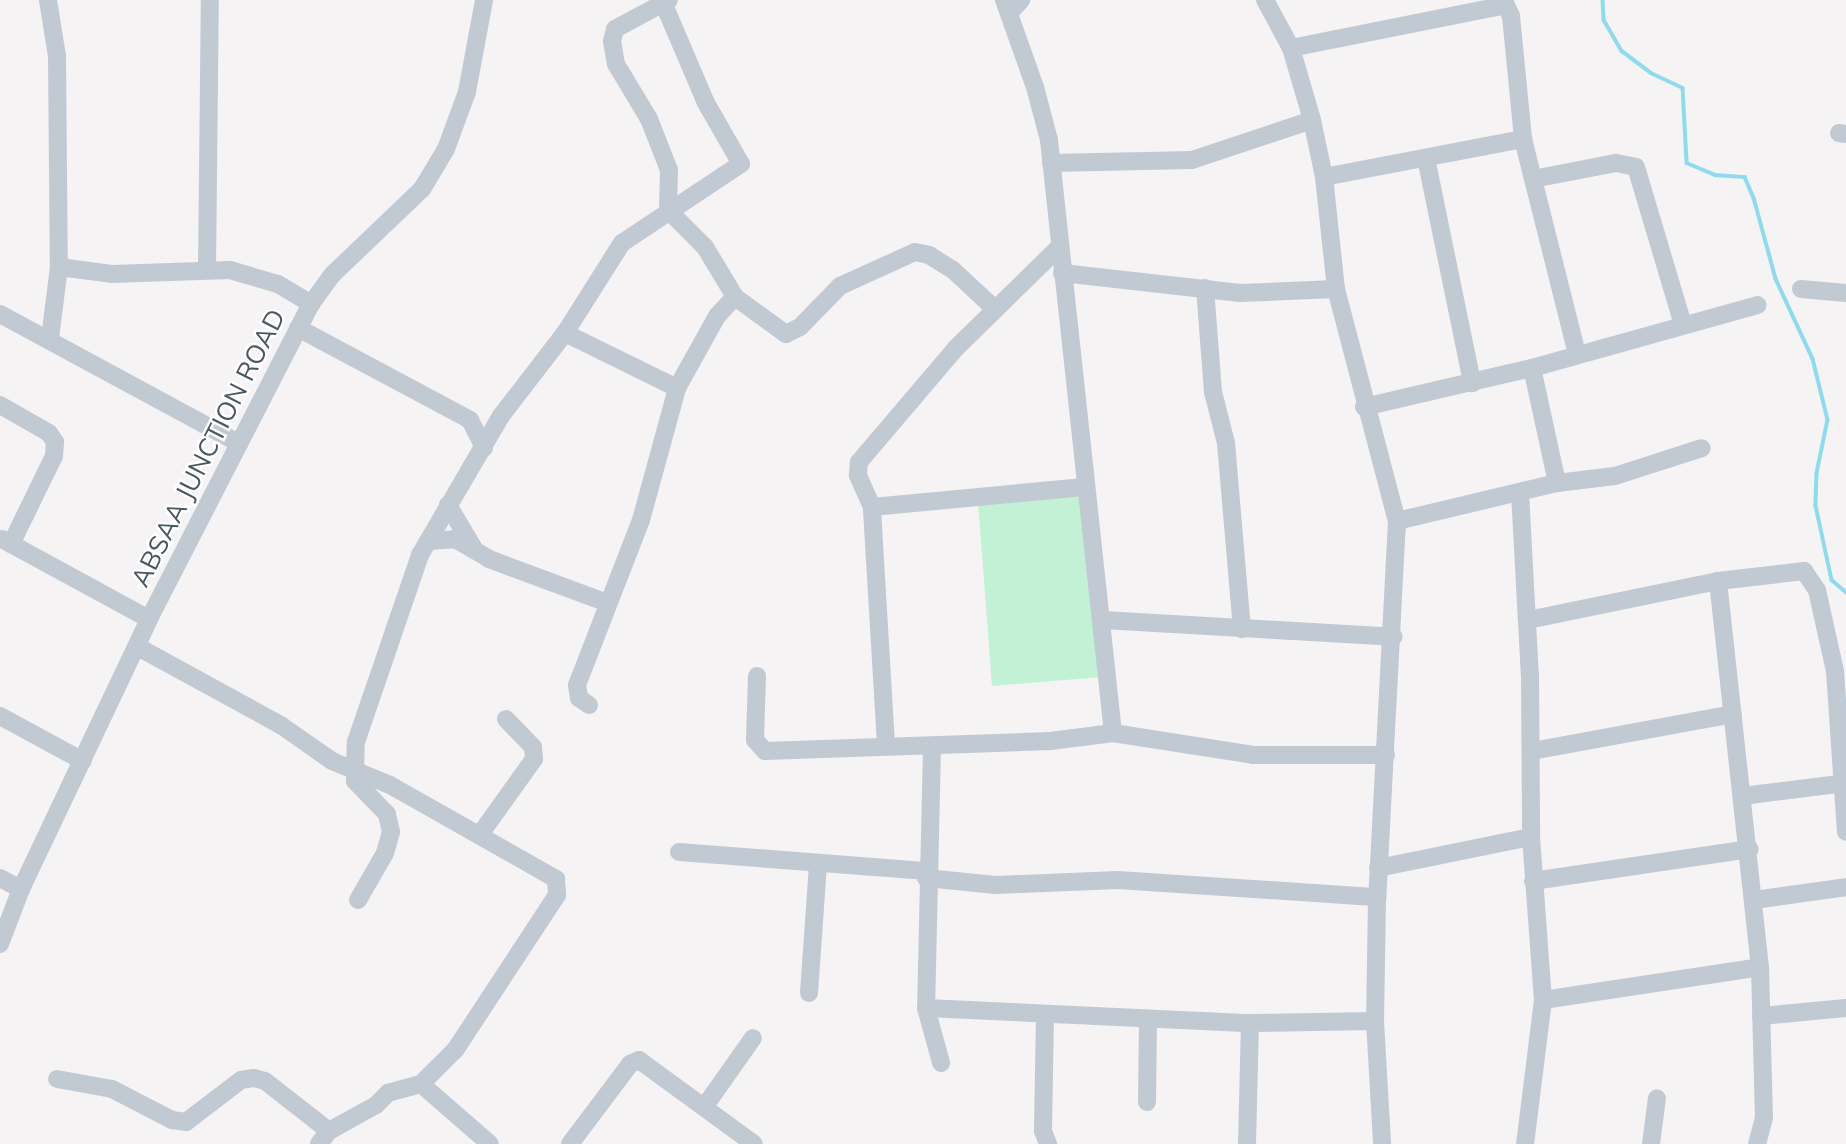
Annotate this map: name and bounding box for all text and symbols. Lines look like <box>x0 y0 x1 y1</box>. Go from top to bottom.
street label: ABSAA JUNCTION ROAD <box>124 304 292 592</box>

